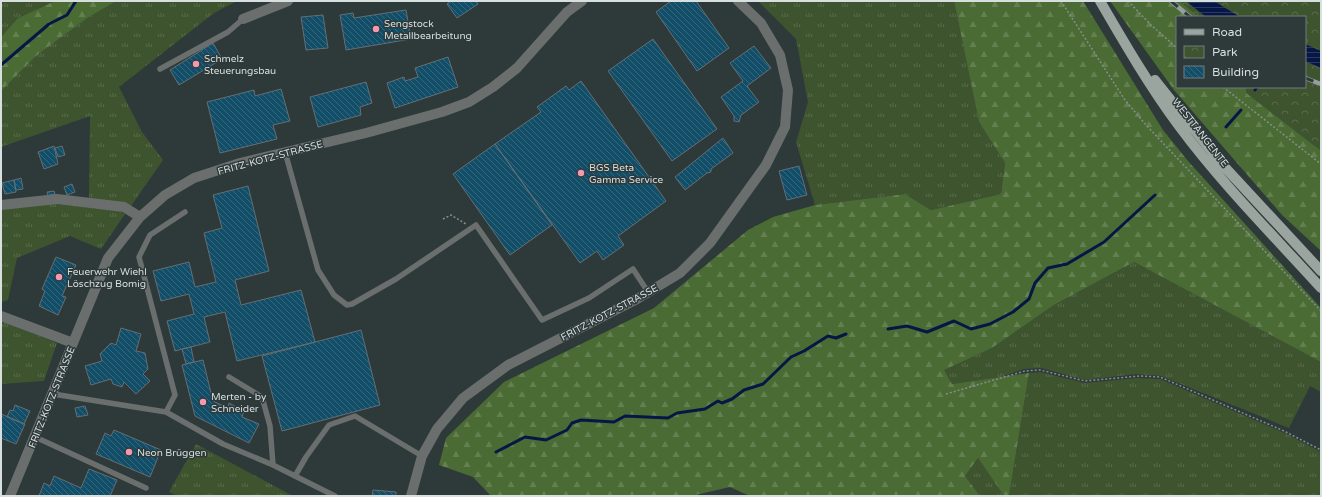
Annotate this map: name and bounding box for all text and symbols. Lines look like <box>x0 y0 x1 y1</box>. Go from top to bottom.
legend <box>1176 16 1306 88</box>
place label: Sengstock Metallbearbeitung <box>384 18 472 42</box>
marker: Sengstock Metallbearbeitung <box>371 24 381 34</box>
text: Road <box>1212 25 1242 39</box>
text: Park <box>1212 45 1238 59</box>
place label: Schmelz Steuerungsbau <box>204 53 276 77</box>
marker: Schmelz Steuerungsbau <box>191 59 201 69</box>
text: Building <box>1212 65 1259 79</box>
street label: WESTTANGENTE <box>1170 96 1231 169</box>
street label: FRITZ-KOTZ-STRASSE <box>216 138 324 178</box>
place label: BGS Beta Gamma Service <box>589 162 663 186</box>
marker: BGS Beta Gamma Service <box>576 168 586 178</box>
place label: Feuerwehr Wiehl Löschzug Bomig <box>67 266 147 290</box>
marker: Feuerwehr Wiehl Löschzug Bomig <box>54 272 64 282</box>
street label: FRITZ-KOTZ-STRASSE <box>559 282 660 344</box>
street label: FRITZ-KOTZ-STRASSE <box>26 345 78 450</box>
place label: Merten - by Schneider <box>211 391 267 415</box>
marker: Merten - by Schneider <box>198 397 208 407</box>
marker: Neon Brüggen <box>124 447 134 457</box>
place label: Neon Brüggen <box>137 447 206 459</box>

